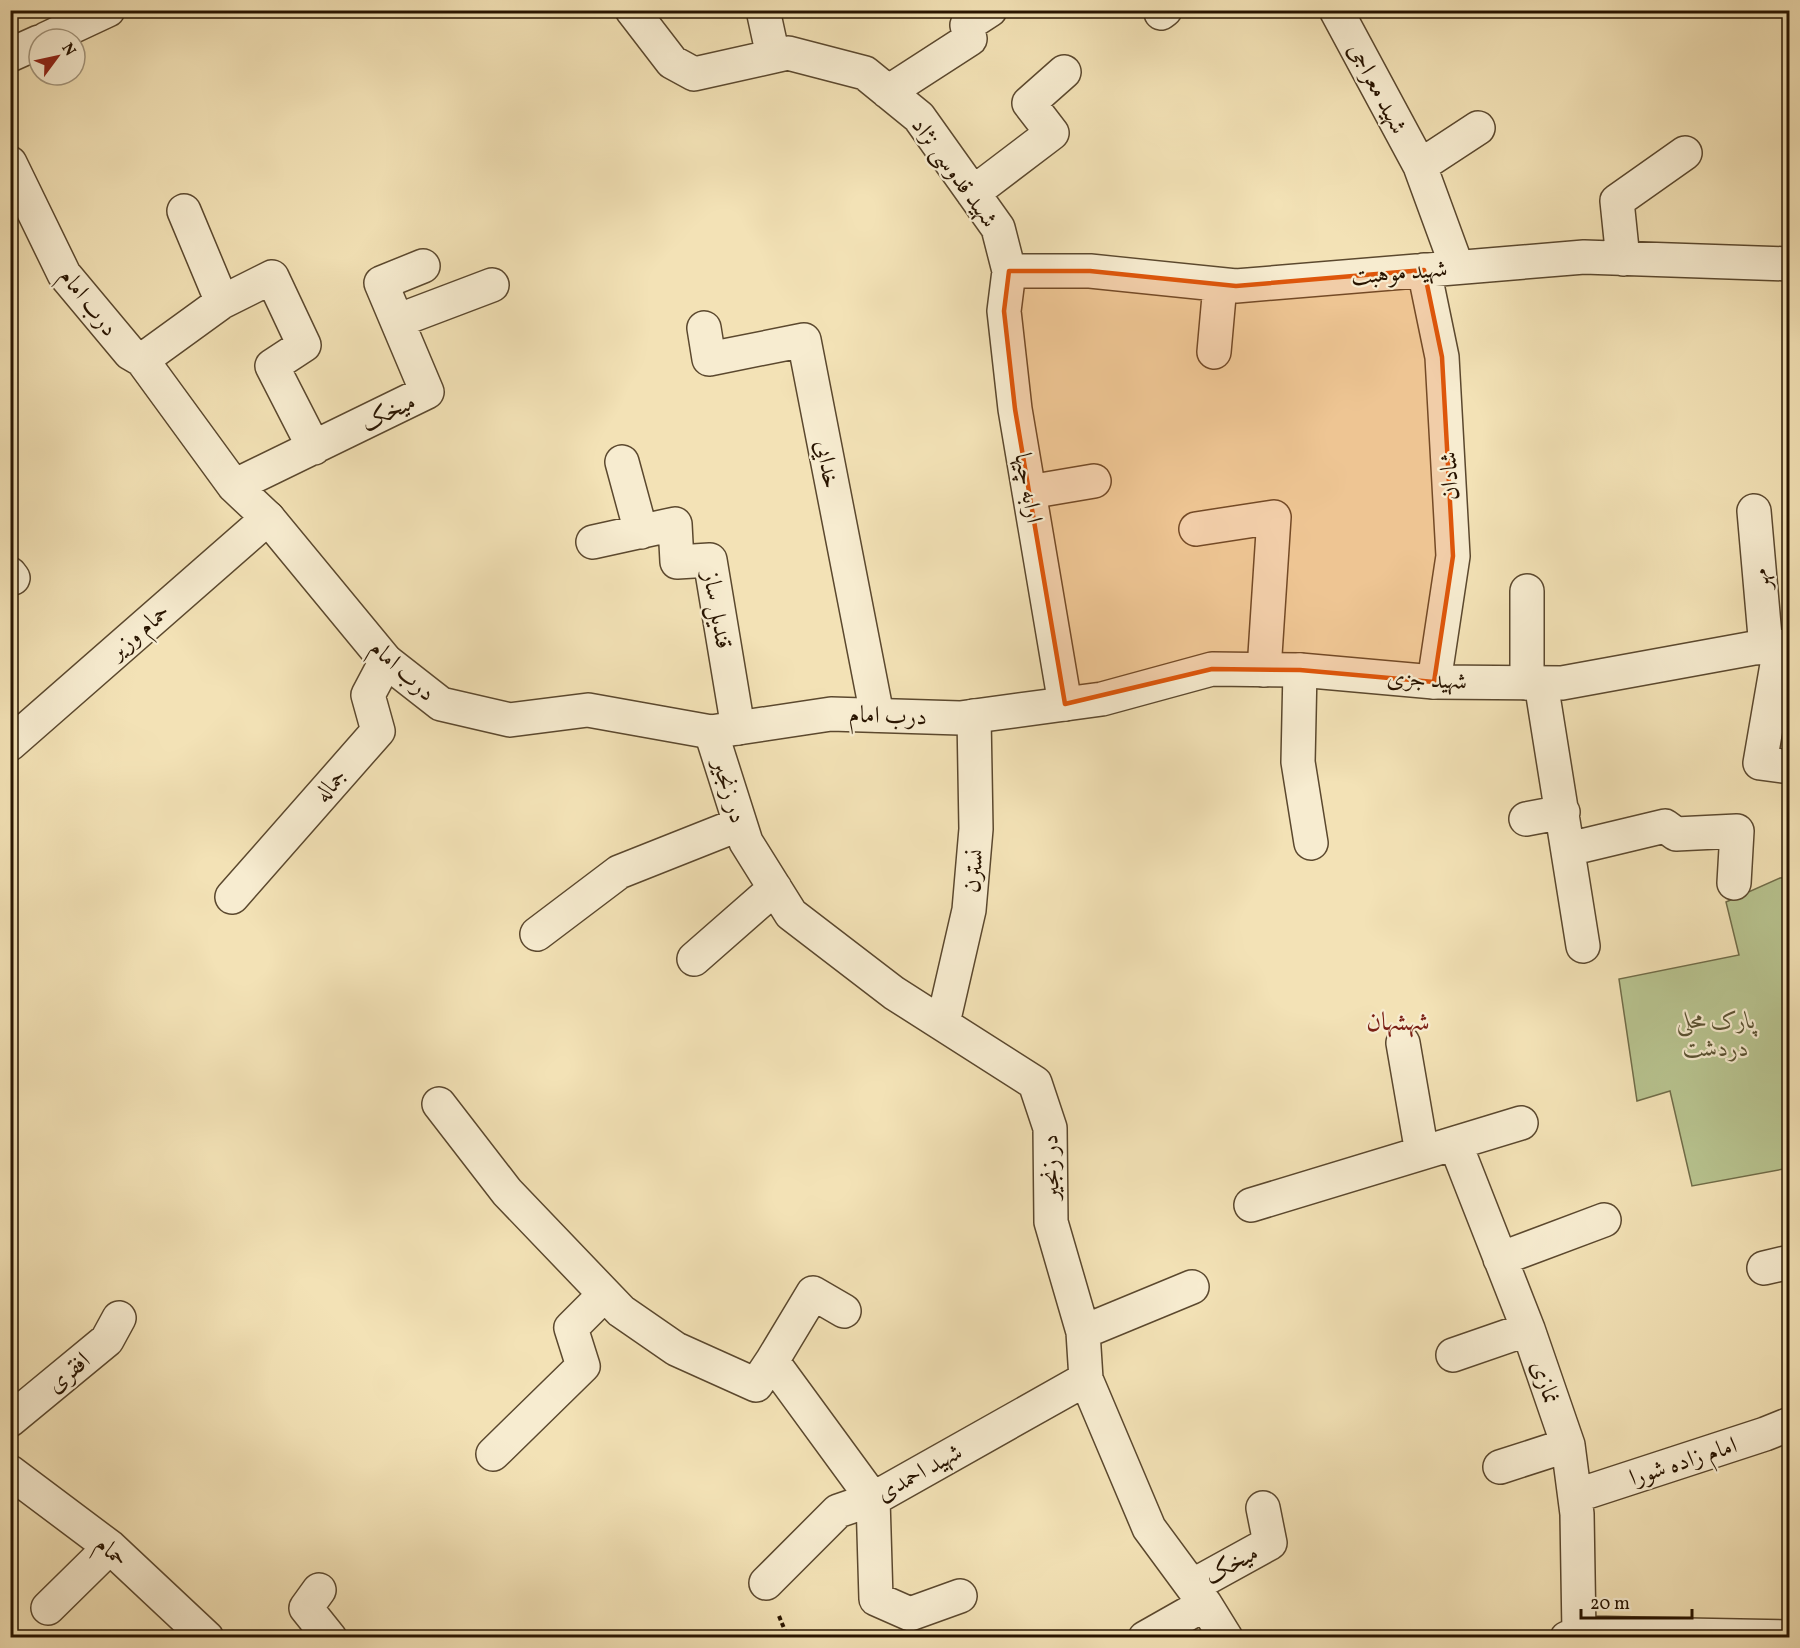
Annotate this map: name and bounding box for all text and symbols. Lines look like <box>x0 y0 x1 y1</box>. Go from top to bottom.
north arrow <box>27 27 87 87</box>
street label: شهید معراجی <box>1338 37 1414 141</box>
text: N <box>56 39 80 61</box>
street label: شهید قدوسی نژاد <box>902 111 1005 235</box>
street label: شهید موهبت <box>1349 253 1449 295</box>
street label: درب امام <box>48 262 125 346</box>
street label: میخک <box>356 386 422 442</box>
street label: خدایی <box>805 437 847 492</box>
street label: ارابه چیها <box>1004 451 1050 526</box>
street label: شادان <box>1433 451 1469 501</box>
street label: قندیل ساز <box>692 567 740 652</box>
street label: مهر <box>1744 567 1780 594</box>
street label: حمام وزیر <box>100 596 180 672</box>
street label: درب امام <box>360 633 442 712</box>
street label: شهید جزی <box>1386 662 1468 700</box>
street label: درب امام <box>848 699 928 737</box>
street label: در زنجیر <box>701 752 754 828</box>
street label: جماله <box>307 762 356 811</box>
street label: نسترن <box>956 848 994 895</box>
district label: شهشهان <box>1366 1005 1430 1041</box>
park label: پارک محلی دردشت <box>1676 1005 1758 1067</box>
street label: در زنجیر <box>1034 1134 1070 1203</box>
street label: افقری <box>40 1345 99 1402</box>
street label: نمازی <box>1521 1356 1567 1409</box>
street label: امام زاده شورا <box>1625 1429 1743 1498</box>
street label: شهید احمدی <box>871 1436 969 1511</box>
street label: حمام <box>86 1529 135 1578</box>
street label: میخک <box>1199 1537 1265 1594</box>
scale bar <box>1581 1582 1692 1620</box>
text: 20 m <box>1590 1592 1630 1617</box>

